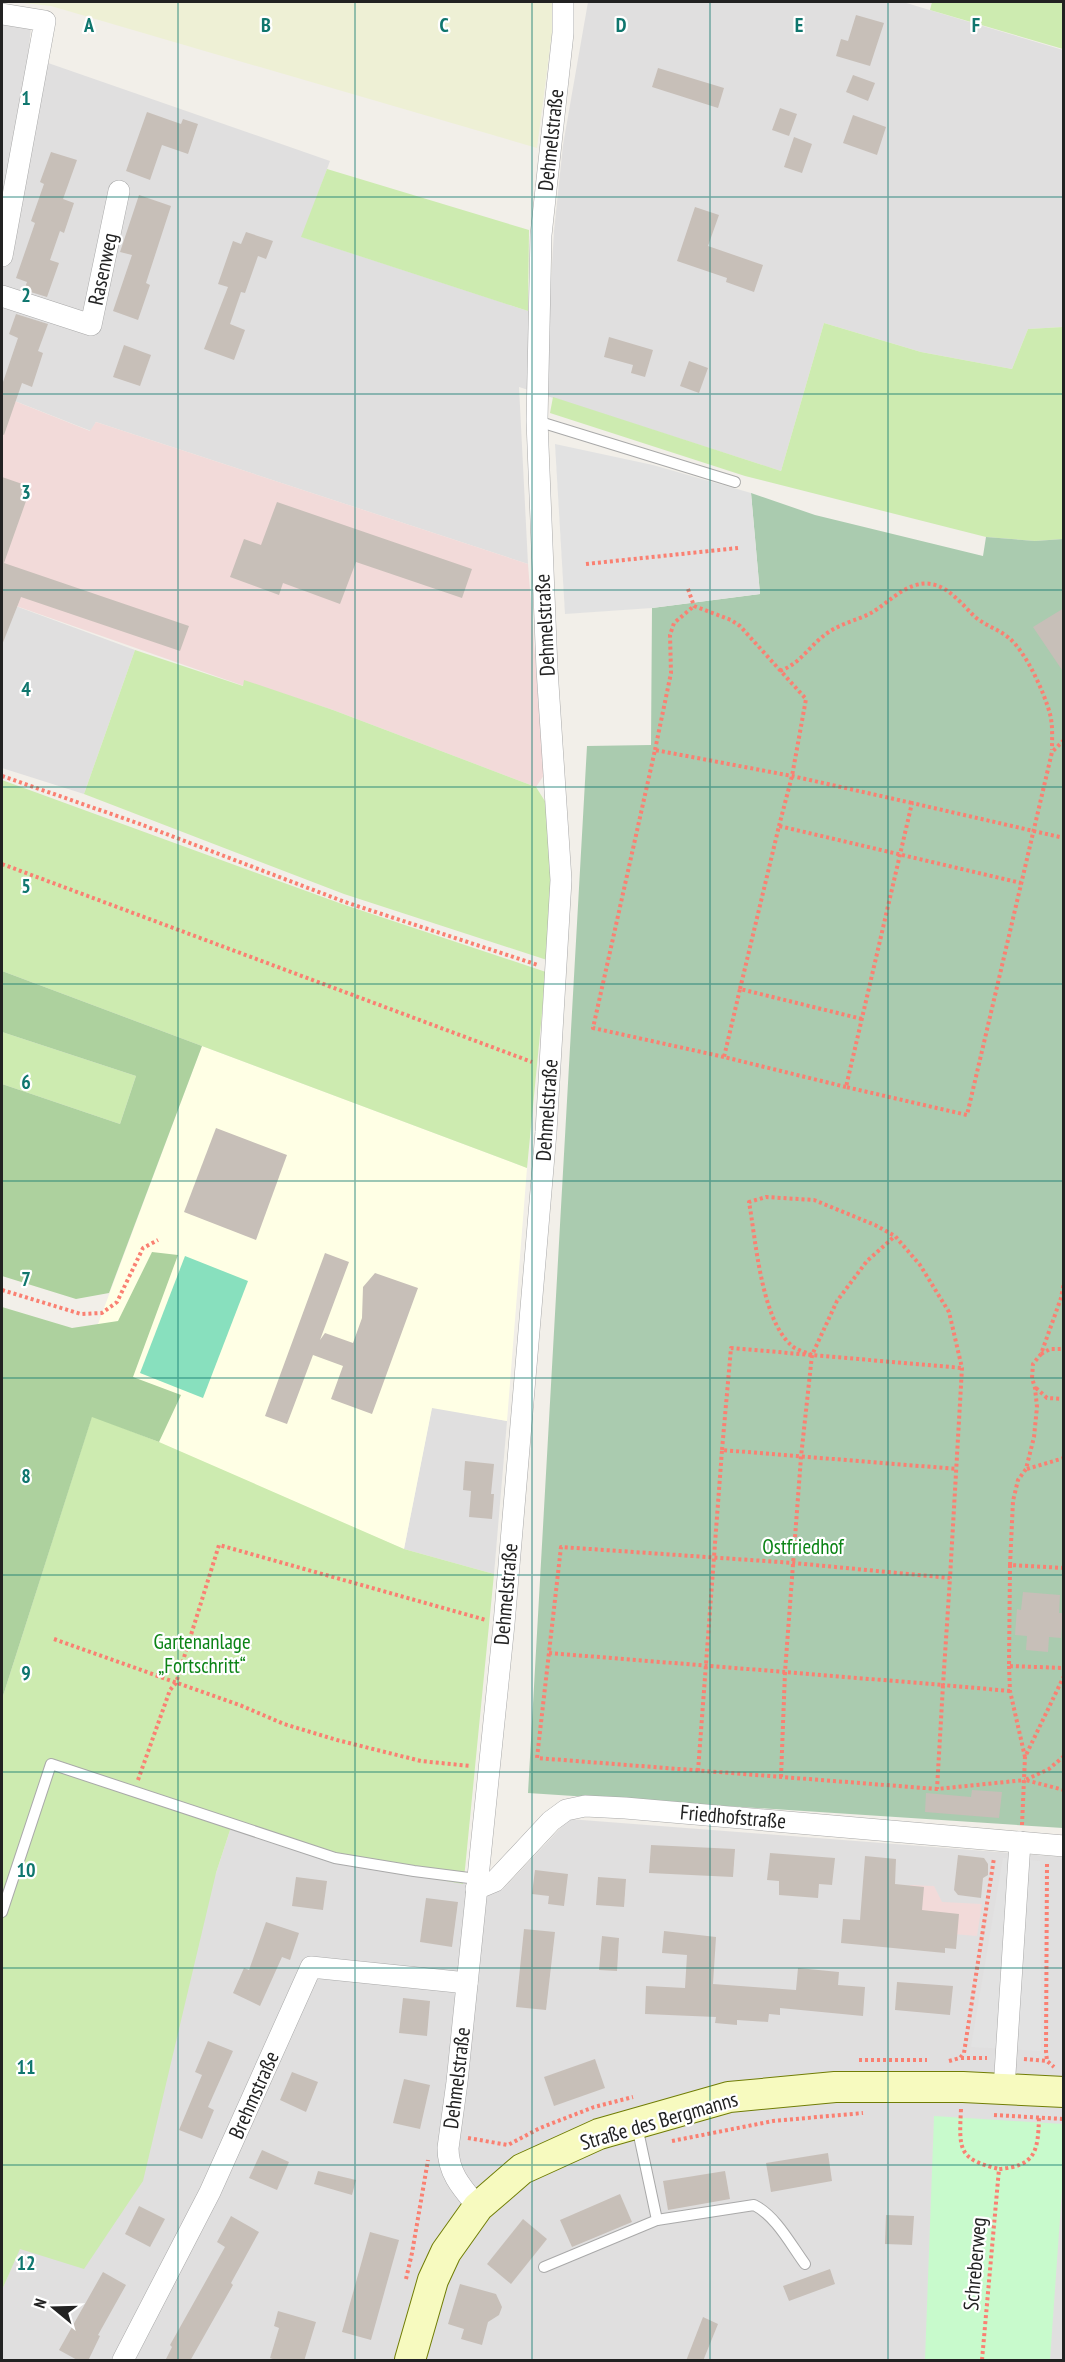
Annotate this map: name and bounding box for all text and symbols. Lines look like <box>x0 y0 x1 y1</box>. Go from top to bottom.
text: A <box>83 12 95 38</box>
text: B <box>261 12 271 38</box>
text: C <box>439 12 449 38</box>
text: D <box>616 12 627 38</box>
text: E <box>795 12 803 38</box>
text: F <box>972 12 980 38</box>
text: 1 <box>21 85 31 111</box>
street label: Dehmelstraße <box>532 88 569 192</box>
street label: Rasenweg <box>82 230 123 308</box>
text: 2 <box>21 282 31 308</box>
text: 3 <box>21 479 31 505</box>
street label: Dehmelstraße <box>528 573 561 677</box>
text: 4 <box>21 676 31 702</box>
text: 5 <box>21 873 31 899</box>
street label: Dehmelstraße <box>529 1058 564 1162</box>
text: 6 <box>21 1069 31 1095</box>
text: 7 <box>21 1266 31 1292</box>
text: 8 <box>21 1463 31 1489</box>
park label: Ostfriedhof <box>762 1533 844 1560</box>
street label: Dehmelstraße <box>488 1542 523 1646</box>
park label: Gartenanlage „Fortschritt“ <box>153 1628 251 1679</box>
text: 9 <box>21 1660 31 1686</box>
street label: Friedhofstraße <box>679 1798 787 1835</box>
text: 10 <box>16 1857 36 1883</box>
street label: Dehmelstraße <box>437 2026 476 2130</box>
street label: Brehmstraße <box>222 2047 285 2143</box>
text: 11 <box>16 2054 36 2080</box>
street label: Straße des Bergmanns <box>577 2085 741 2156</box>
street label: Schreberweg <box>957 2216 992 2312</box>
text: 12 <box>16 2250 36 2276</box>
north arrow <box>24 2278 84 2338</box>
text: N <box>29 2296 51 2310</box>

